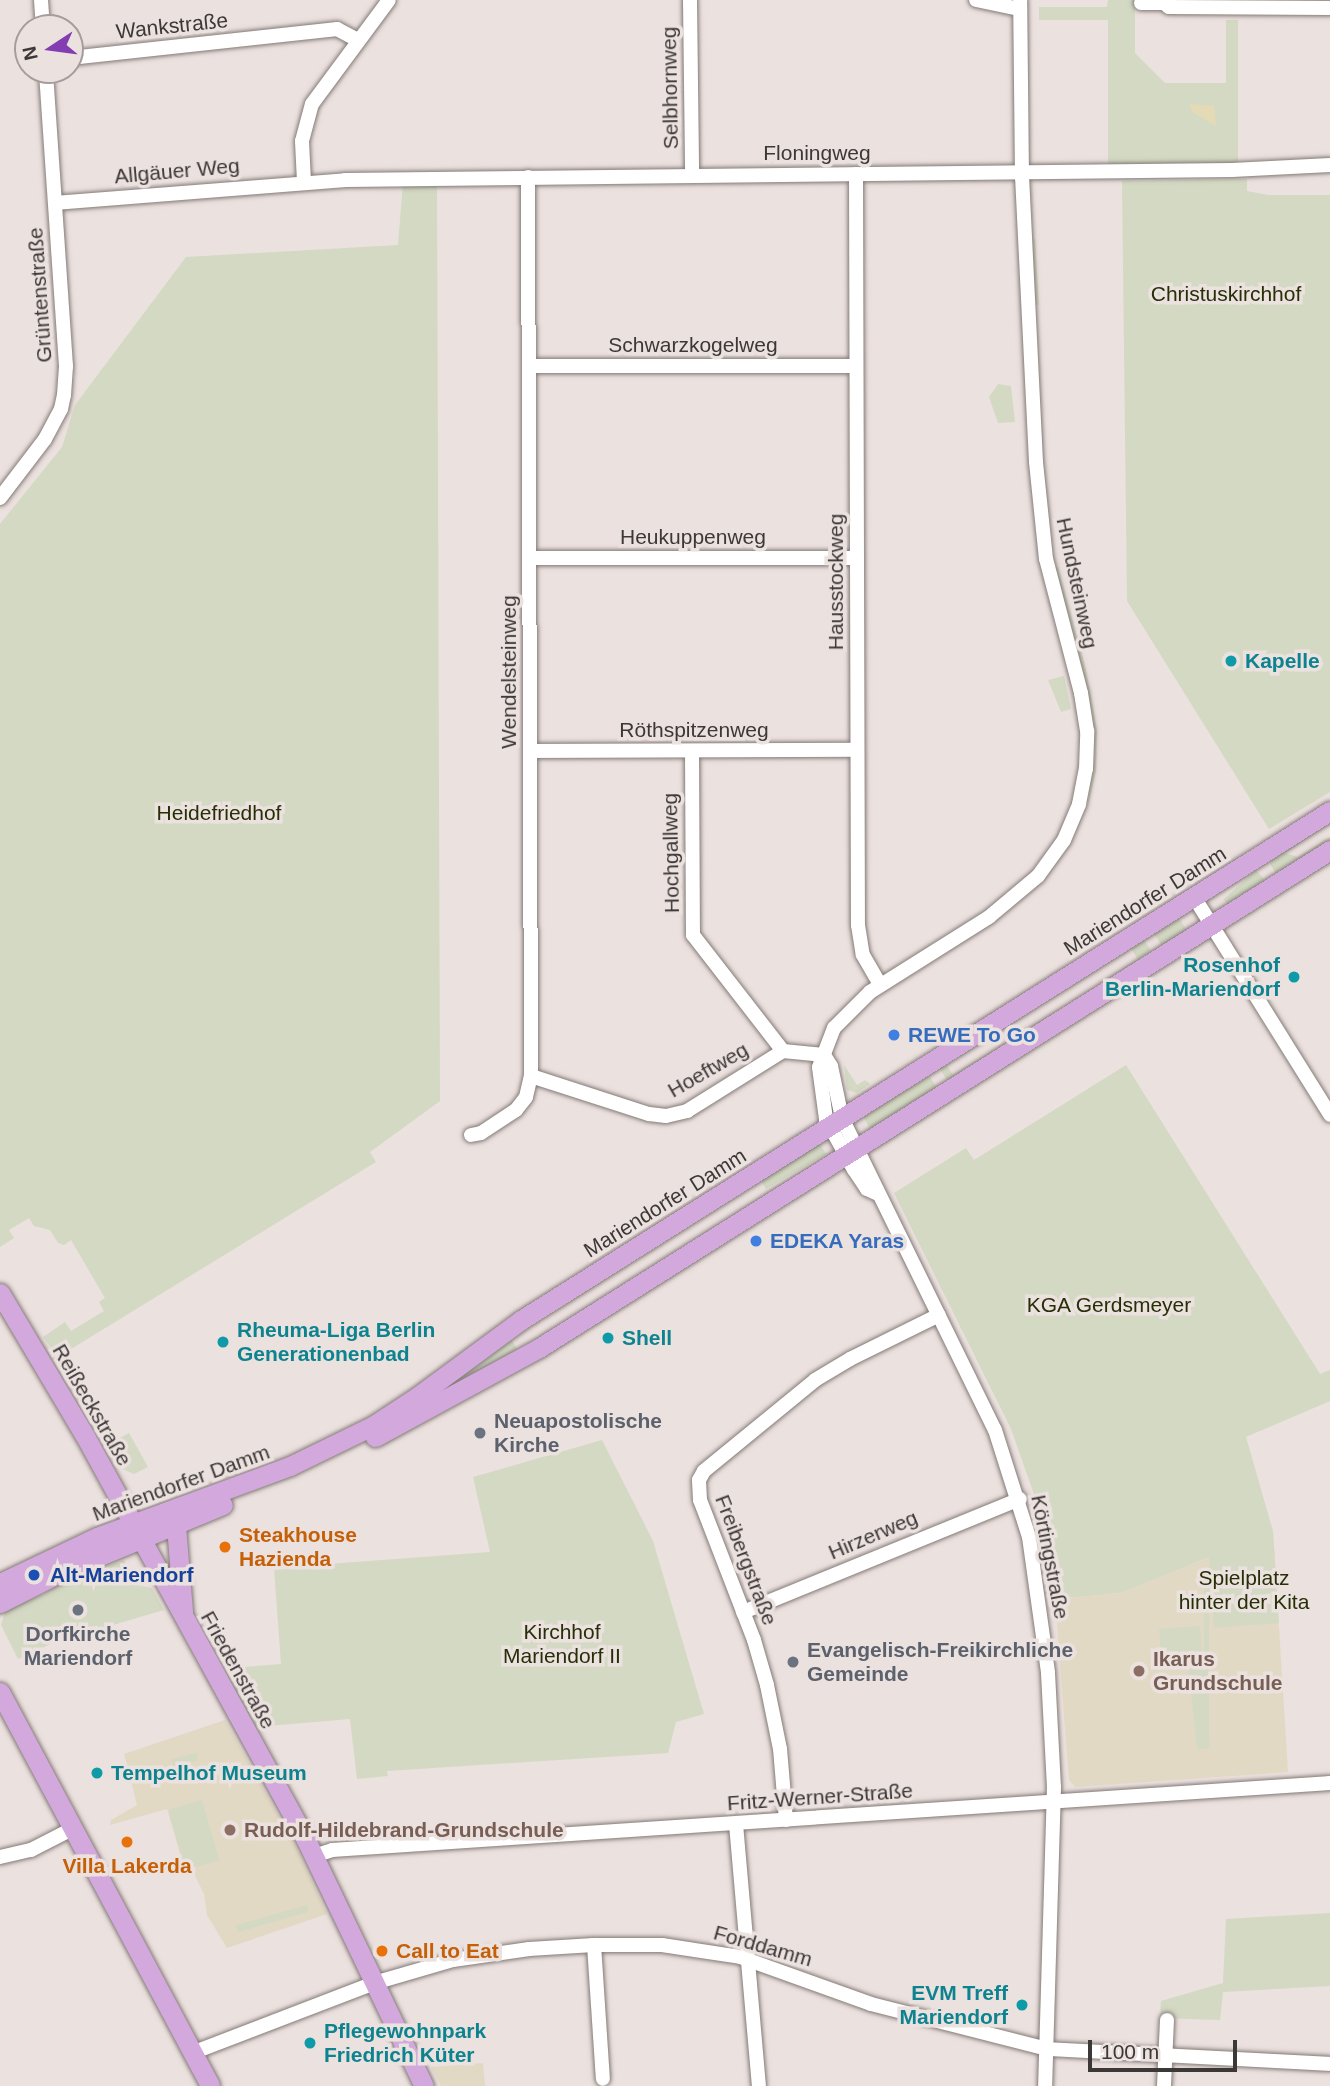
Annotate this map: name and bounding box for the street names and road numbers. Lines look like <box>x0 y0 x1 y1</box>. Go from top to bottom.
street label: Wankstraße <box>115 8 229 44</box>
street label: Selbhornweg <box>656 26 684 150</box>
street label: Floningweg <box>763 140 871 166</box>
street label: Allgäuer Weg <box>113 153 241 189</box>
street label: Grüntenstraße <box>23 227 57 363</box>
street label: Schwarzkogelweg <box>608 332 778 358</box>
street label: Hausstockweg <box>823 514 849 650</box>
street label: Hundsteinweg <box>1051 515 1103 651</box>
street label: Heukuppenweg <box>620 524 766 550</box>
street label: Wendelsteinweg <box>496 595 522 749</box>
street label: Röthspitzenweg <box>619 717 769 743</box>
street label: Hochgallweg <box>657 793 685 913</box>
street label: Mariendorfer Damm <box>1059 841 1231 961</box>
street label: Hoeftweg <box>663 1037 753 1103</box>
street label: Mariendorfer Damm <box>579 1143 751 1263</box>
street label: Reißeckstraße <box>47 1340 137 1470</box>
street label: Mariendorfer Damm <box>89 1439 273 1527</box>
street label: Freibergstraße <box>710 1491 782 1629</box>
street label: Körtingstraße <box>1026 1493 1074 1621</box>
street label: Hirzerweg <box>825 1505 921 1565</box>
street label: Friedenstraße <box>195 1607 281 1733</box>
street label: Fritz-Werner-Straße <box>726 1778 914 1816</box>
street label: Forddamm <box>711 1920 815 1972</box>

